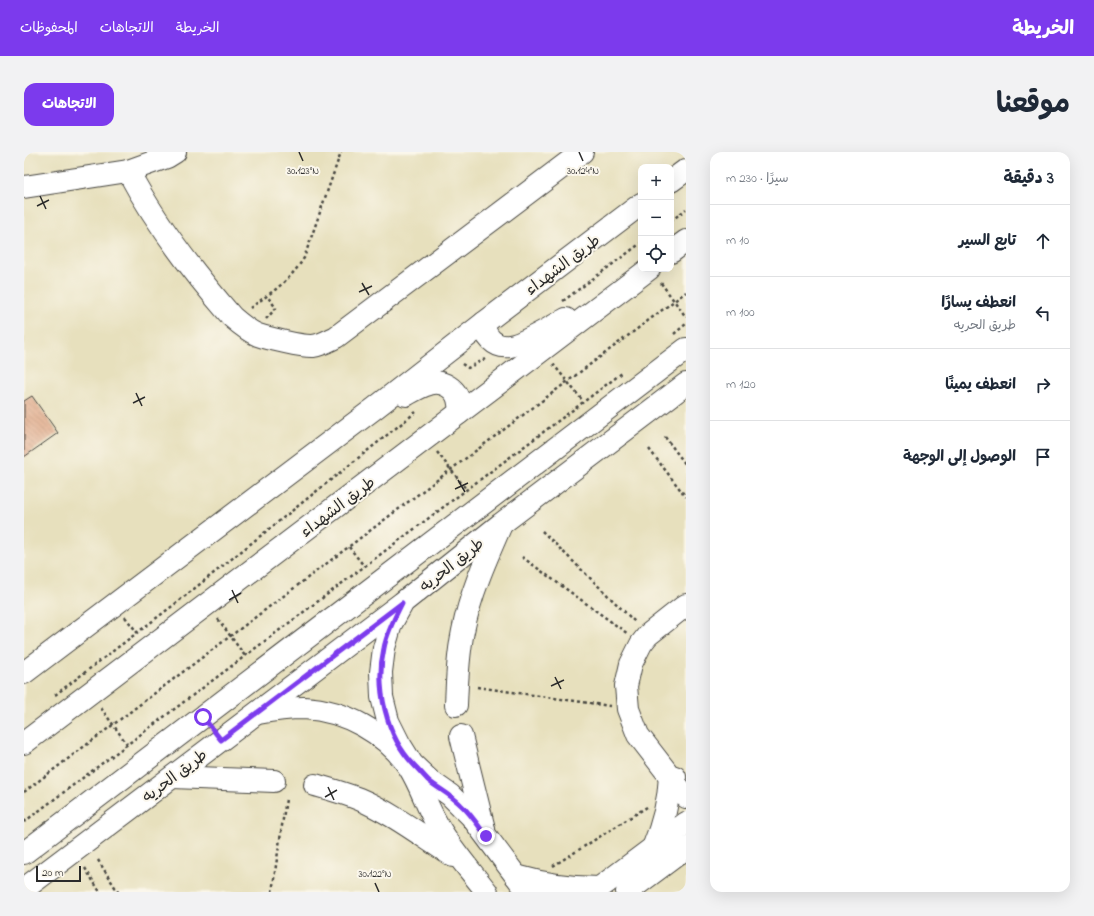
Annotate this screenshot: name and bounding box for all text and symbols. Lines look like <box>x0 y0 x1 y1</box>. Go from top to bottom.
text: الخريطة <box>1012 16 1074 43</box>
text: المحفوظات <box>20 18 78 39</box>
text: الاتجاهات <box>100 18 154 39</box>
text: الخريطة <box>176 18 219 39</box>
button: الاتجاهات <box>24 83 114 126</box>
text: موقعنا <box>996 85 1070 126</box>
text: 30.123°N <box>287 164 319 179</box>
text: 30.124°N <box>567 164 599 179</box>
map controls <box>638 164 674 272</box>
button: + <box>638 164 674 200</box>
text: 3 دقيقة <box>1004 166 1054 191</box>
text: سيرًا · 230 m <box>726 169 789 188</box>
button: − <box>638 200 674 236</box>
street label: طريق الشهداء <box>521 229 606 302</box>
text: تابع السير <box>959 230 1016 252</box>
icon: ahead <box>1032 230 1054 252</box>
text: 10 m <box>726 231 749 250</box>
button: locate <box>638 236 674 272</box>
text: انعطف يسارًا <box>941 292 1016 314</box>
icon: left <box>1032 302 1054 324</box>
text: 100 m <box>726 303 755 322</box>
text: طريق الحريه <box>954 316 1016 335</box>
text: انعطف يمينًا <box>945 374 1016 396</box>
icon: right <box>1032 374 1054 396</box>
text: 120 m <box>726 375 756 394</box>
text: الوصول إلى الوجهة <box>903 446 1016 468</box>
icon: arrive <box>1032 446 1054 468</box>
street label: طريق الشهداء <box>296 471 381 544</box>
street label: طريق الحريه <box>415 533 490 599</box>
route start <box>194 708 212 726</box>
street label: طريق الحريه <box>137 744 213 809</box>
route end <box>477 827 495 845</box>
scale bar <box>36 864 81 883</box>
text: 20 m <box>42 865 64 881</box>
text: 30.122°N <box>358 867 392 882</box>

